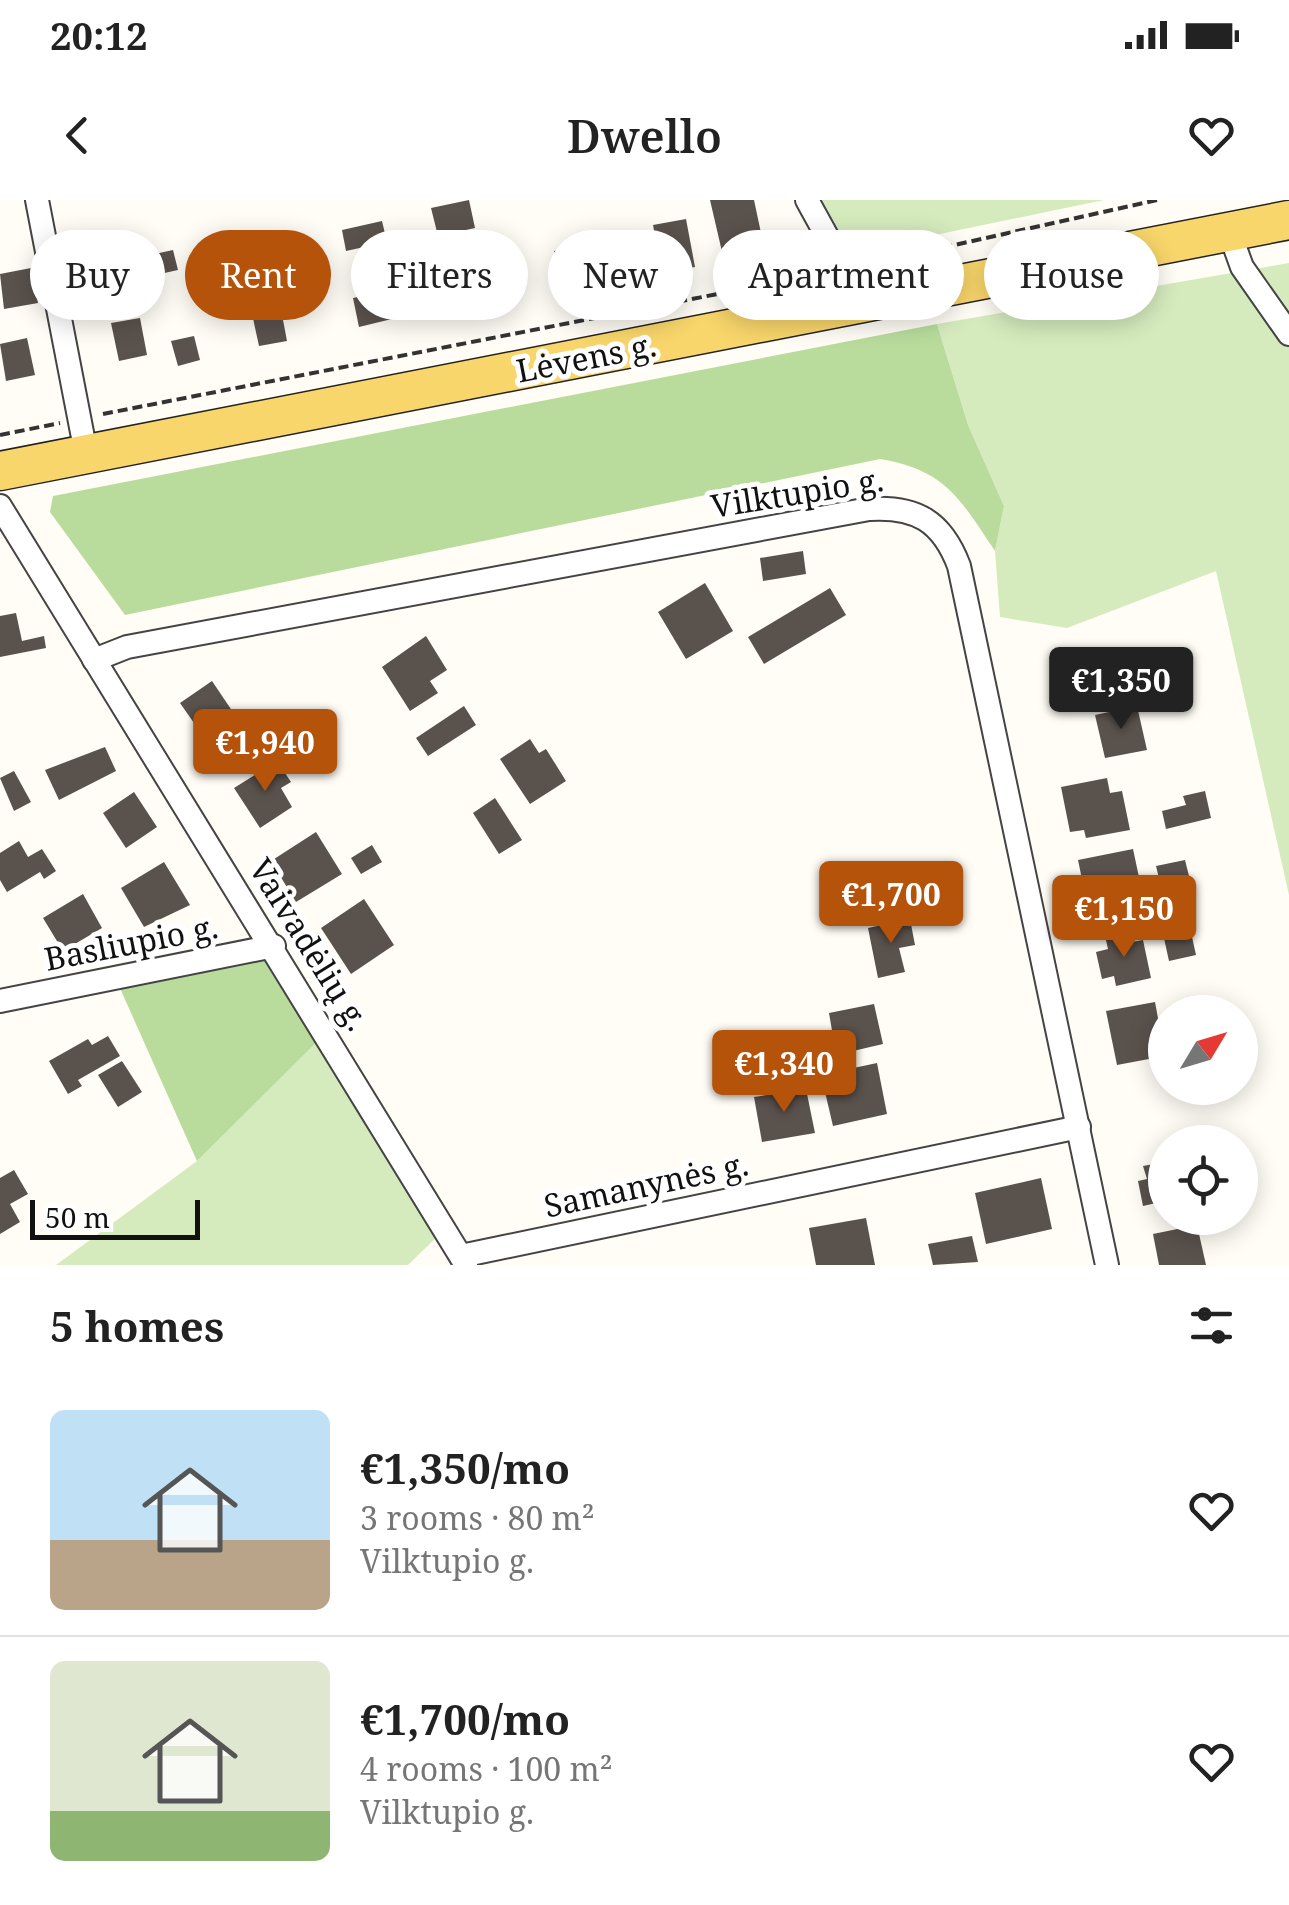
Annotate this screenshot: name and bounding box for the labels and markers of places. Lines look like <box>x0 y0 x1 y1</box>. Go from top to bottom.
pin: €1,350 <box>1040 647 1202 732</box>
pin: €1,940 <box>184 709 346 794</box>
pin: €1,700 <box>810 861 972 946</box>
pin: €1,150 <box>1043 875 1205 960</box>
pin: €1,340 <box>703 1030 865 1115</box>

